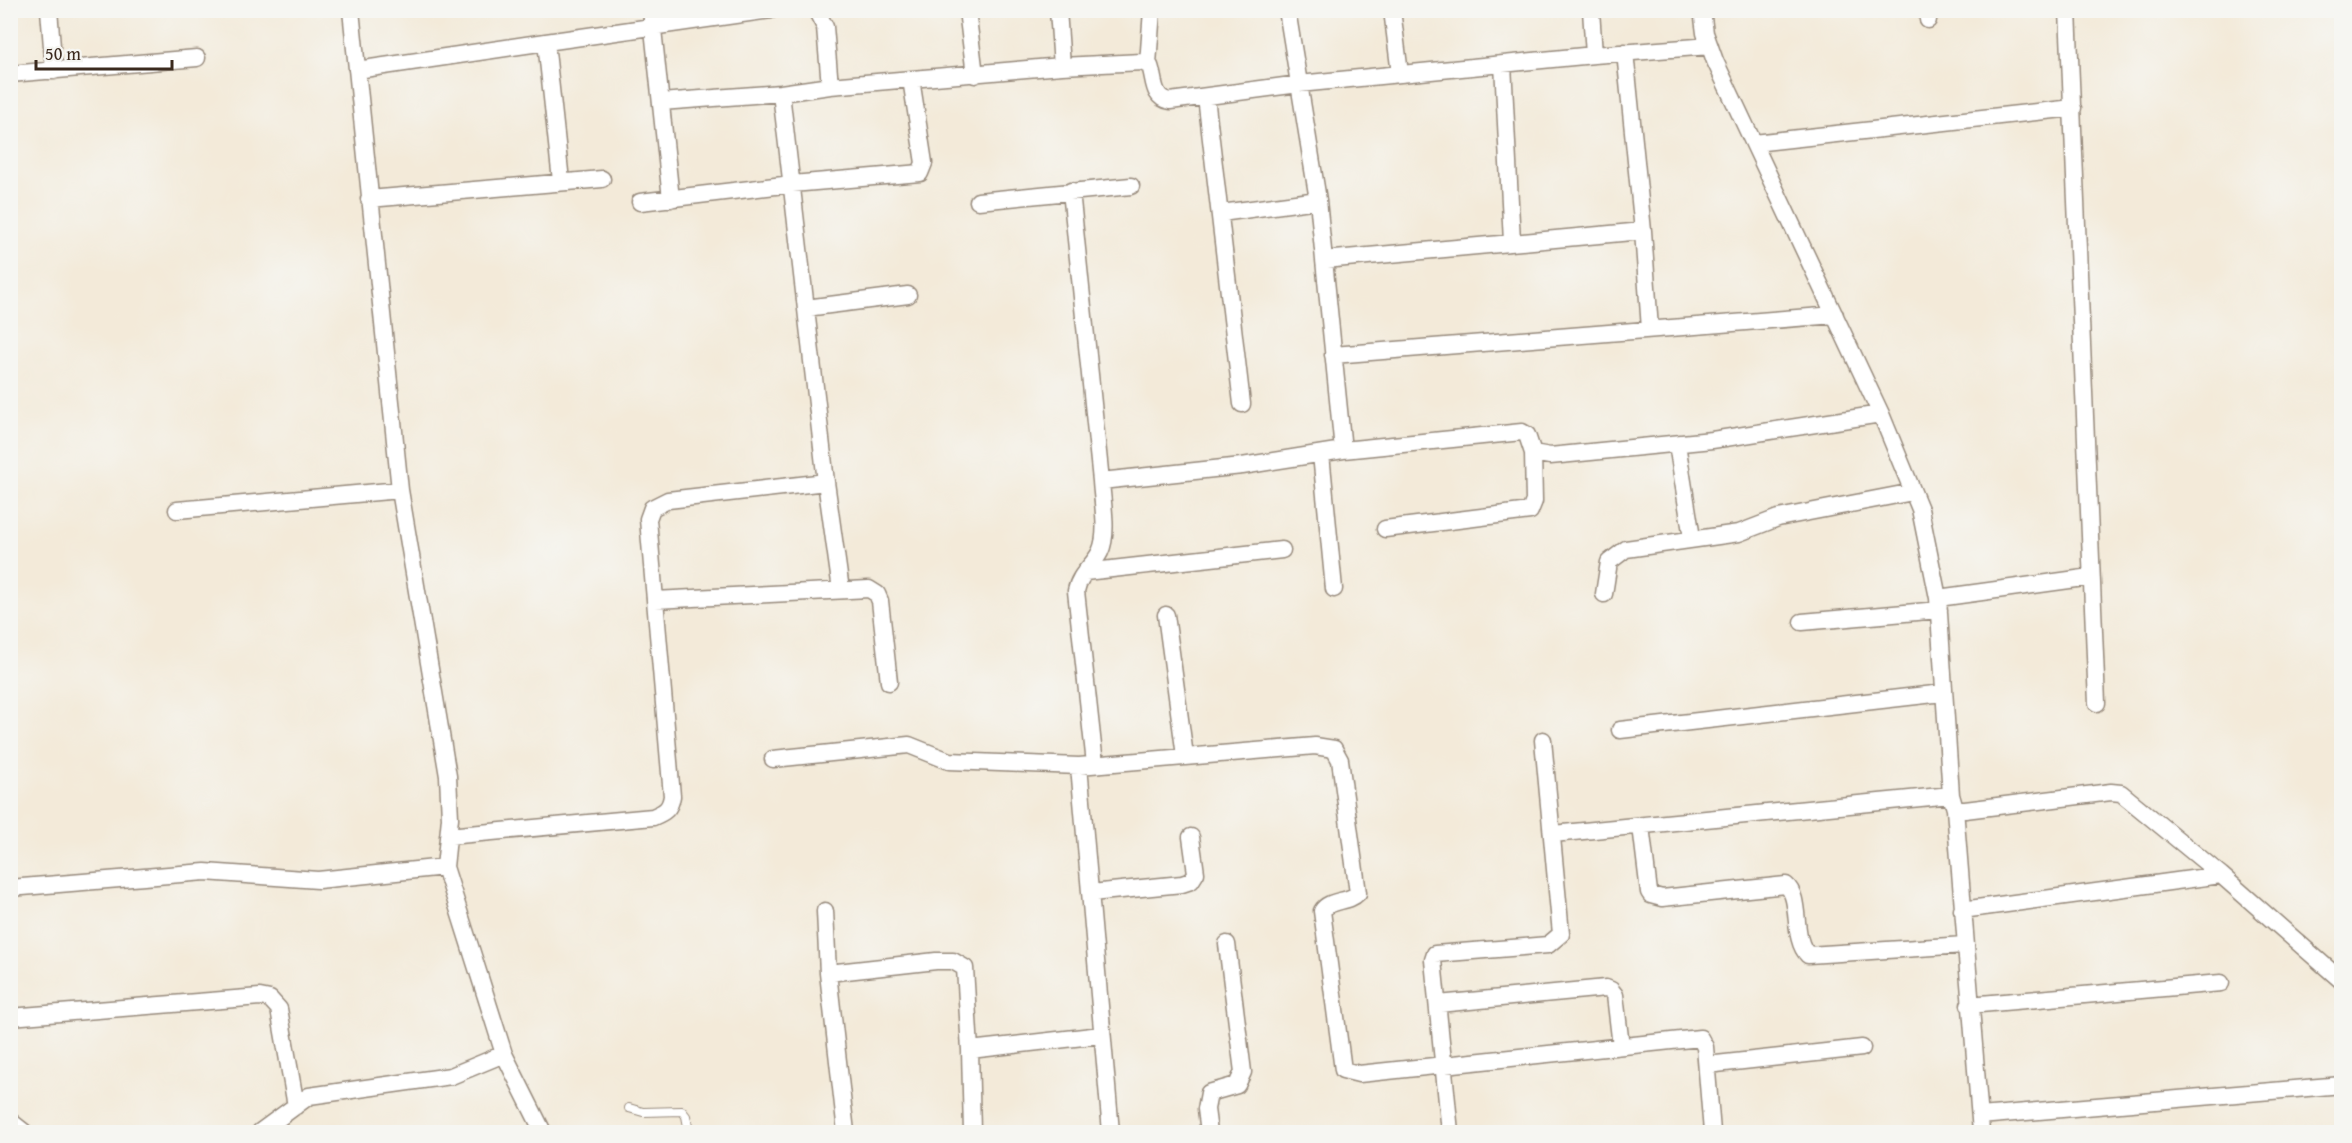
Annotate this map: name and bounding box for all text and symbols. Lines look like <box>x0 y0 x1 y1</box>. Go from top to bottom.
scale bar <box>36 33 172 71</box>
text: 50 m <box>45 40 81 67</box>

